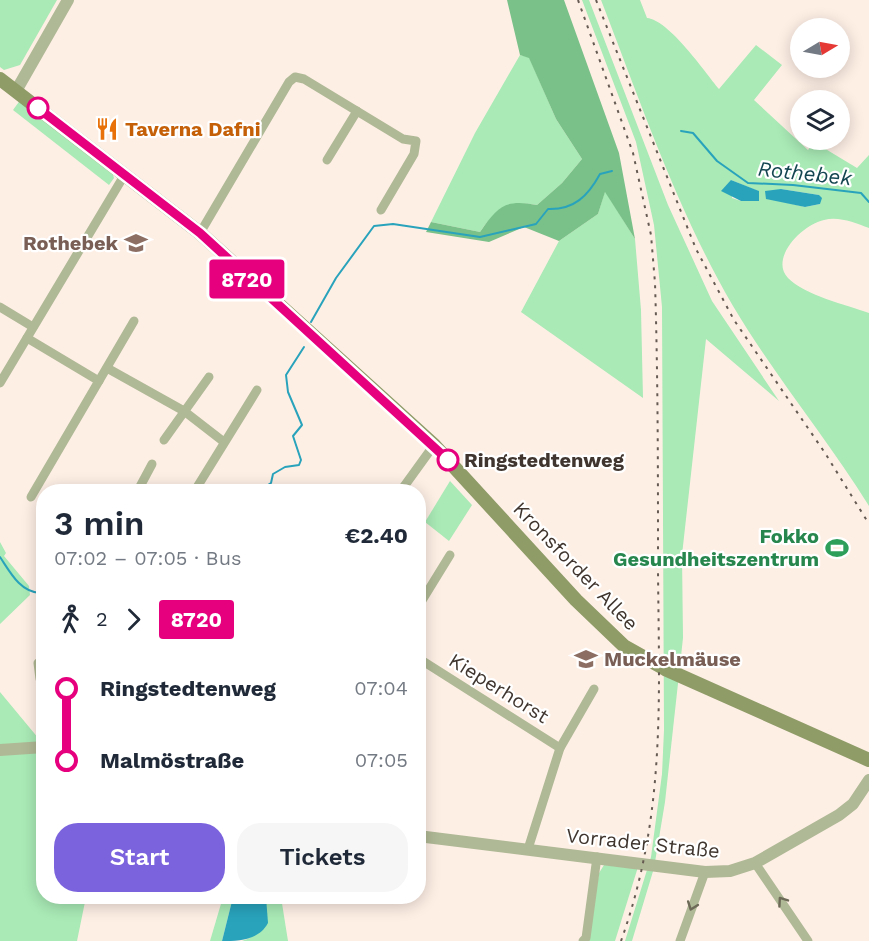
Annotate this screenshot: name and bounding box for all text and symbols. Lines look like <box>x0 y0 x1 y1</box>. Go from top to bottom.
north arrow <box>790 18 850 78</box>
map controls <box>790 18 850 150</box>
button: layers <box>790 90 850 150</box>
unlabelled marker <box>27 97 49 119</box>
restaurant icon: Taverna Dafni <box>94 116 120 142</box>
place label: Taverna Dafni <box>125 117 260 141</box>
water label: Rothebek <box>757 156 854 190</box>
school or university icon: Rothebek <box>123 230 149 256</box>
place label: Rothebek <box>23 231 119 255</box>
line badge: 8720 <box>205 260 289 298</box>
text: 8720 <box>221 267 273 292</box>
place label: Ringstedtenweg <box>464 448 625 472</box>
marker: Ringstedtenweg <box>437 449 459 471</box>
street label: Kronsforder Allee <box>508 497 644 635</box>
text: 3 min <box>54 504 144 543</box>
text: €2.40 <box>345 523 408 548</box>
place label: Fokko Gesundheitszentrum <box>613 524 819 571</box>
sports icon: Fokko Gesundheitszentrum <box>824 535 850 561</box>
text: 07:02 – 07:05 · Bus <box>54 546 242 570</box>
icon: walk <box>54 603 87 636</box>
icon: forward <box>117 603 150 636</box>
text: 2 <box>96 607 108 631</box>
text: 8720 <box>171 607 222 632</box>
school or university icon: Muckelmäuse <box>573 646 599 672</box>
place label: Muckelmäuse <box>604 647 741 671</box>
street label: Kieperhorst <box>445 648 554 729</box>
text: Ringstedtenweg <box>100 676 276 701</box>
text: 07:04 <box>354 676 408 700</box>
text: Malmöstraße <box>100 748 244 773</box>
text: 07:05 <box>355 748 408 772</box>
button: Start <box>54 823 225 892</box>
button: Tickets <box>237 823 408 892</box>
street label: Vorrader Straße <box>565 823 721 863</box>
one-way arrow <box>778 897 789 908</box>
one-way arrow <box>687 900 700 911</box>

